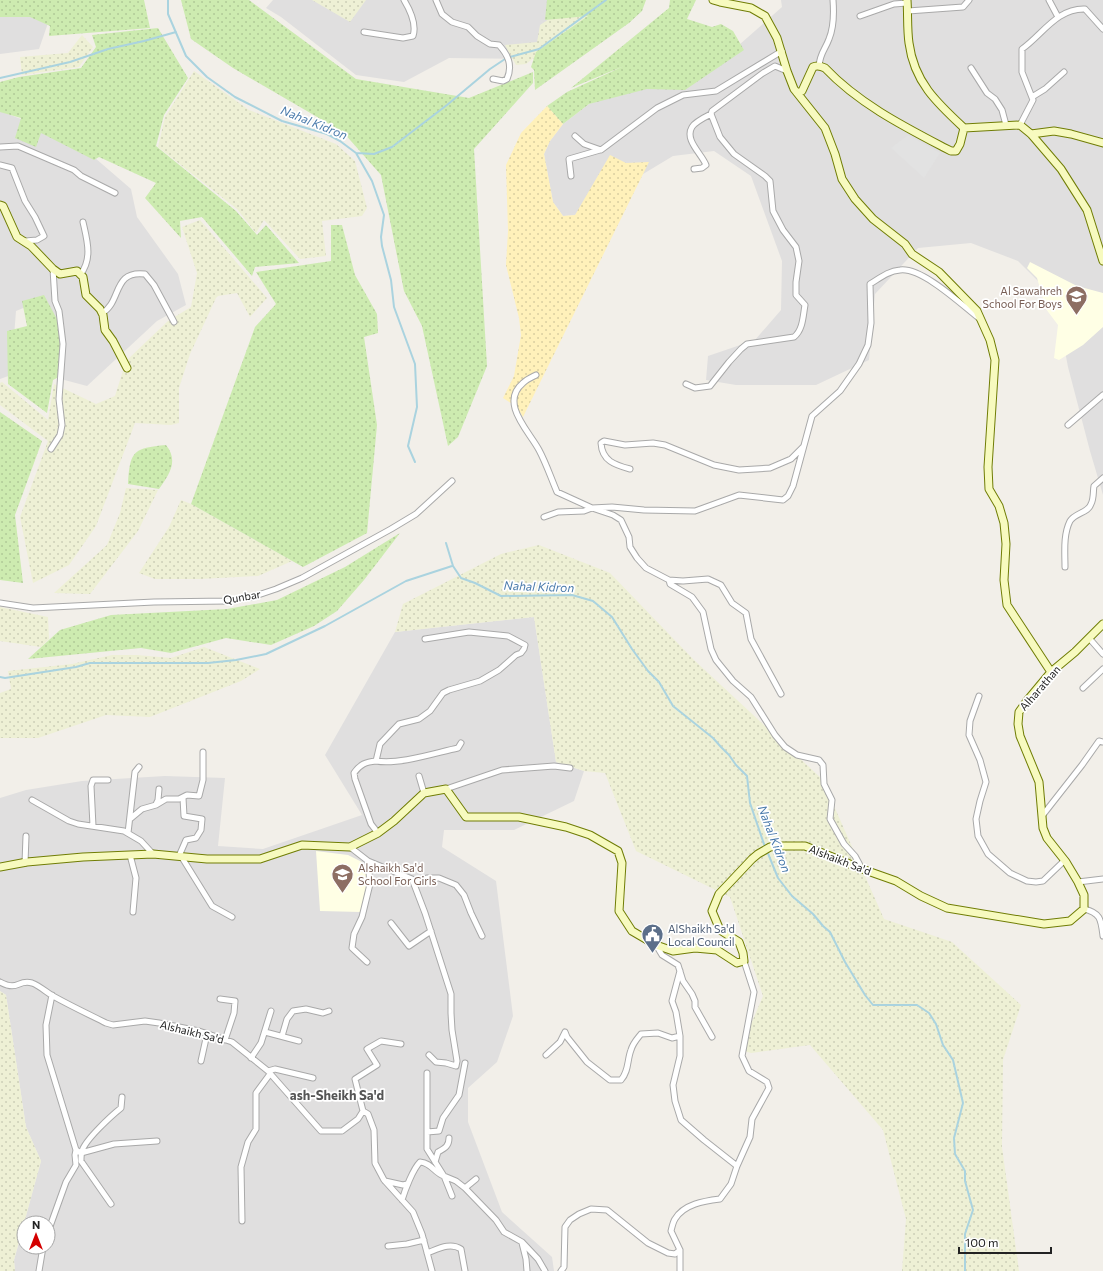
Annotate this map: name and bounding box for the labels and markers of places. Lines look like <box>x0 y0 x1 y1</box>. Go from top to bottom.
place label: Al Sawahreh School For Boys <box>983 284 1062 310</box>
school or university icon: Al Sawahreh School For Boys <box>1064 284 1090 317</box>
school or university icon: Alshaikh Sa'd School For Girls <box>329 861 355 894</box>
place label: Alshaikh Sa'd School For Girls <box>358 861 436 887</box>
public building icon: AlShaikh Sa'd Local Council <box>640 922 666 955</box>
place label: AlShaikh Sa'd Local Council <box>668 922 735 948</box>

